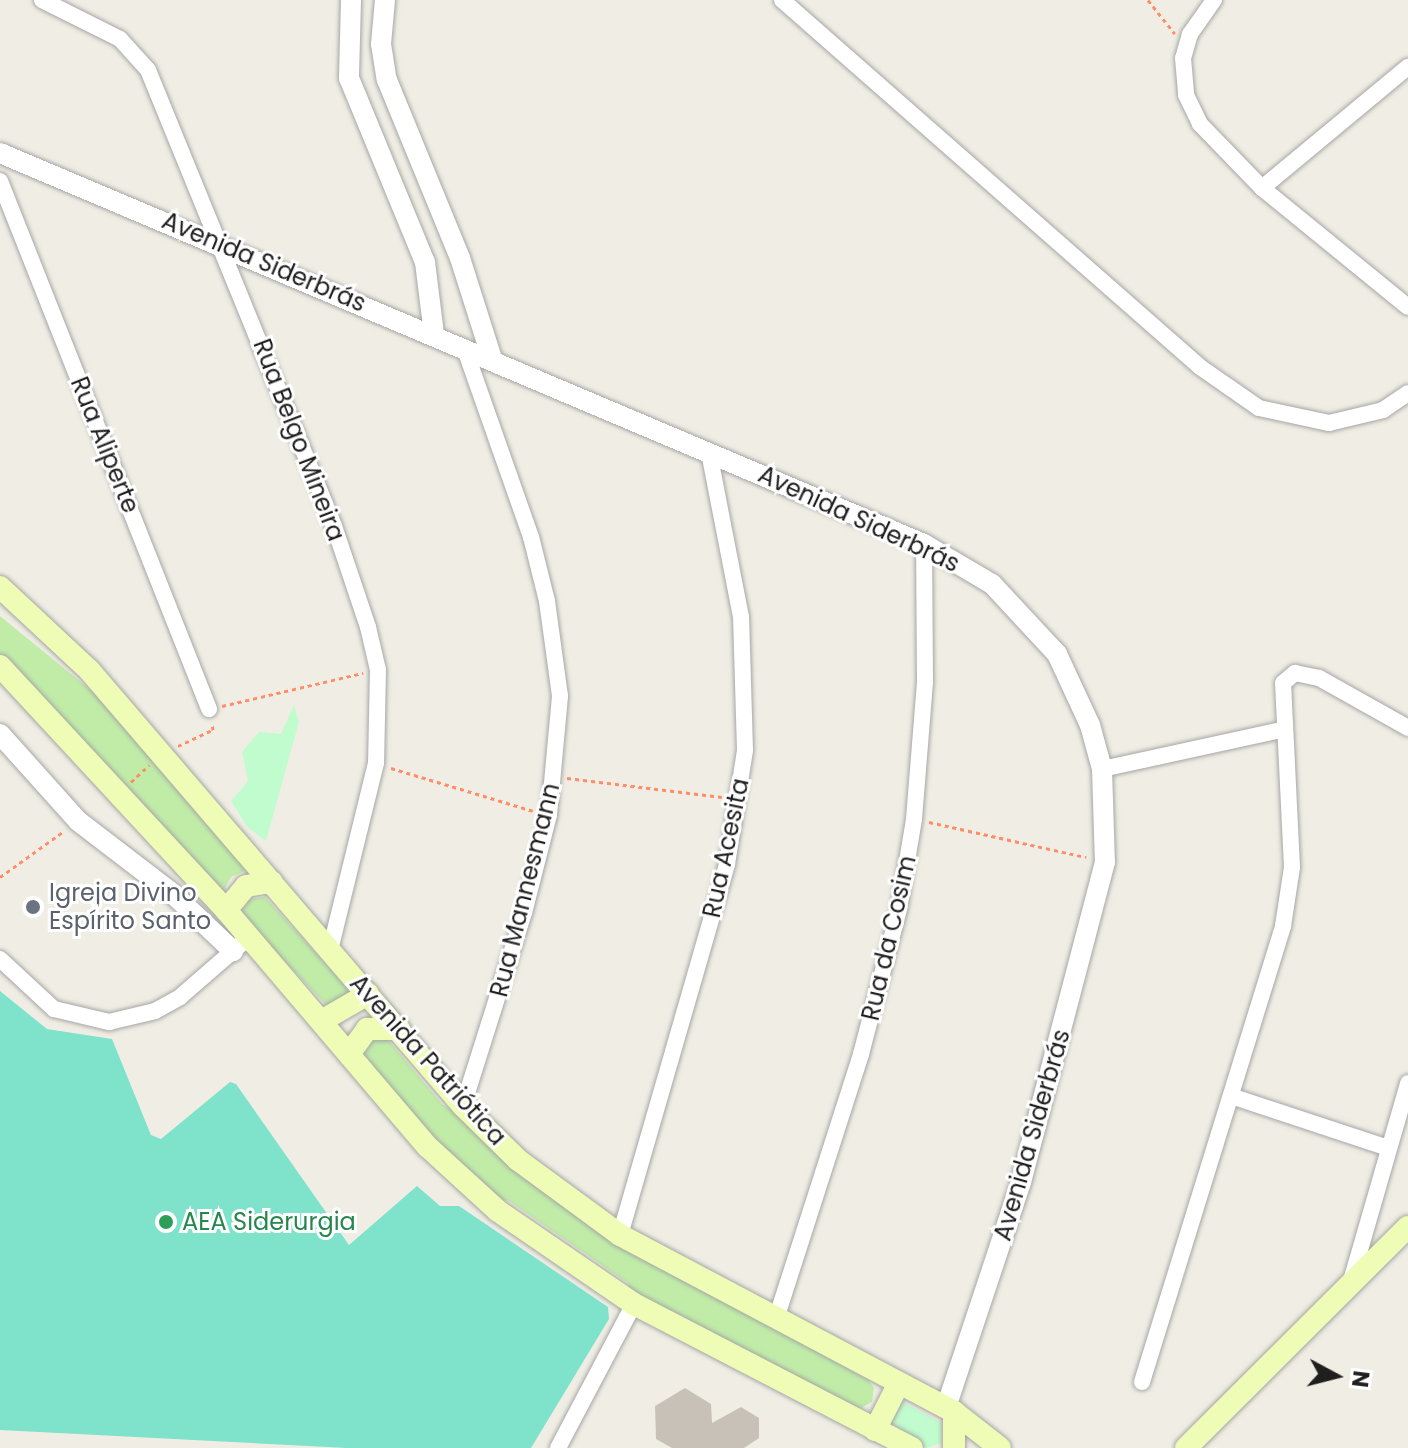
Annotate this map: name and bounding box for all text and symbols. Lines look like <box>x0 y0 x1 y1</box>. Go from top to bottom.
street label: Avenida Siderbrás <box>158 206 370 318</box>
street label: Rua Belgo Mineira <box>247 335 351 545</box>
street label: Rua Aliperte <box>65 373 145 517</box>
street label: Avenida Siderbrás <box>754 460 964 578</box>
street label: Rua Acesita <box>697 776 755 920</box>
street label: Rua Mannesmann <box>485 780 565 1000</box>
street label: Rua da Cosim <box>856 853 922 1023</box>
place label: Igreja Divino Espírito Santo <box>49 879 211 935</box>
marker: Igreja Divino Espírito Santo <box>24 898 42 916</box>
street label: Avenida Patriótica <box>344 969 512 1151</box>
street label: Avenida Siderbrás <box>988 1026 1076 1244</box>
place label: AEA Siderurgia <box>182 1208 356 1236</box>
marker: AEA Siderurgia <box>157 1213 175 1231</box>
north arrow <box>1296 1336 1376 1416</box>
text: N <box>1344 1369 1377 1389</box>

